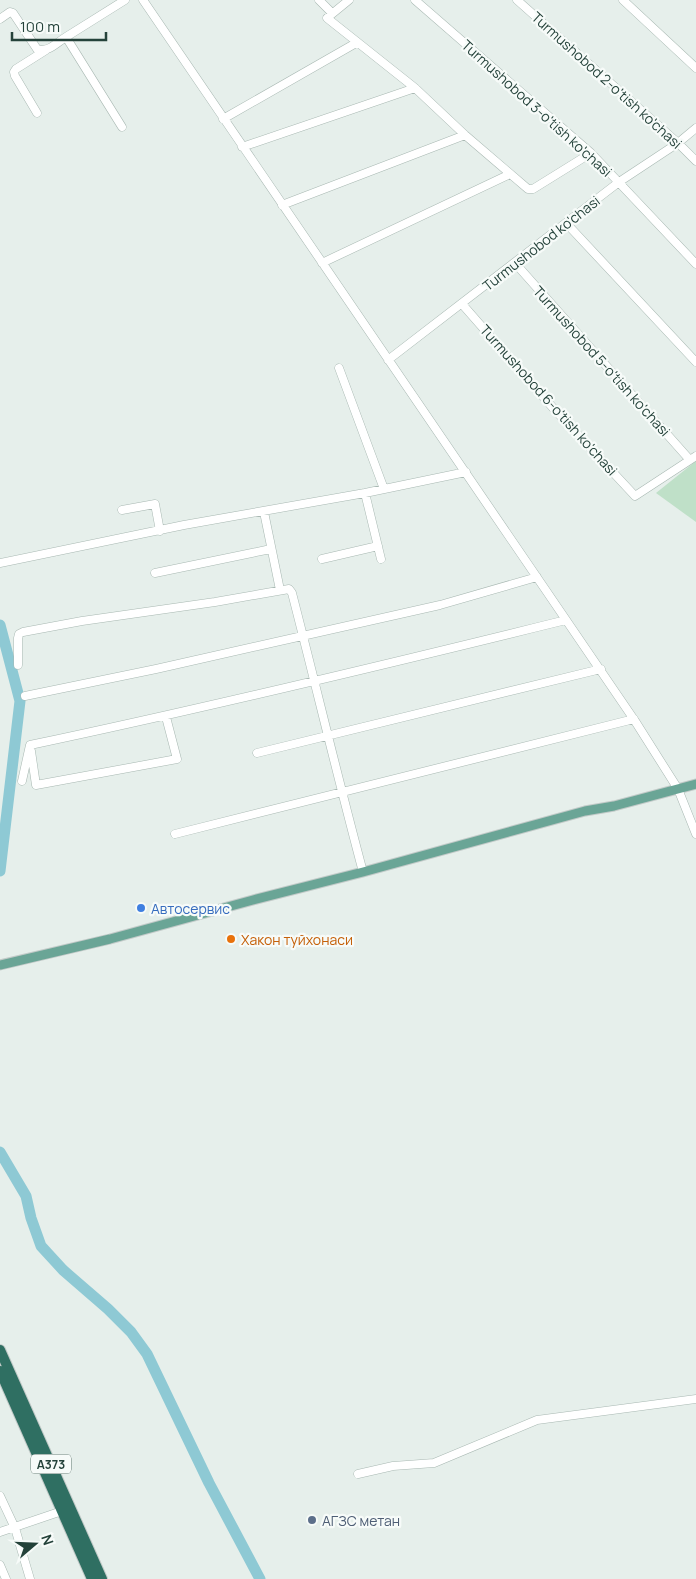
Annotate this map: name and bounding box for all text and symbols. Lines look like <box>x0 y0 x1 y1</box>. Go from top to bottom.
street label: Turmushobod 2-o'tish ko'chasi <box>528 7 686 153</box>
scale bar <box>12 10 106 42</box>
text: 100 m <box>20 16 60 37</box>
street label: Turmushobod 3-o'tish ko'chasi <box>458 35 616 181</box>
street label: Turmushobod ko'chasi <box>478 191 604 295</box>
street label: Turmushobod 5-o'tish ko'chasi <box>529 282 675 440</box>
street label: Turmushobod 6-o'tish ko'chasi <box>476 321 622 479</box>
place label: Автосервис <box>151 899 230 918</box>
marker: Автосервис <box>135 902 147 914</box>
place label: Хакон туйхонаси <box>241 930 353 949</box>
marker: Хакон туйхонаси <box>225 933 237 945</box>
road number: A373 <box>31 1455 71 1474</box>
place label: АГЗС метан <box>322 1511 400 1530</box>
marker: АГЗС метан <box>306 1514 318 1526</box>
north arrow <box>10 1519 60 1569</box>
text: N <box>37 1532 58 1547</box>

